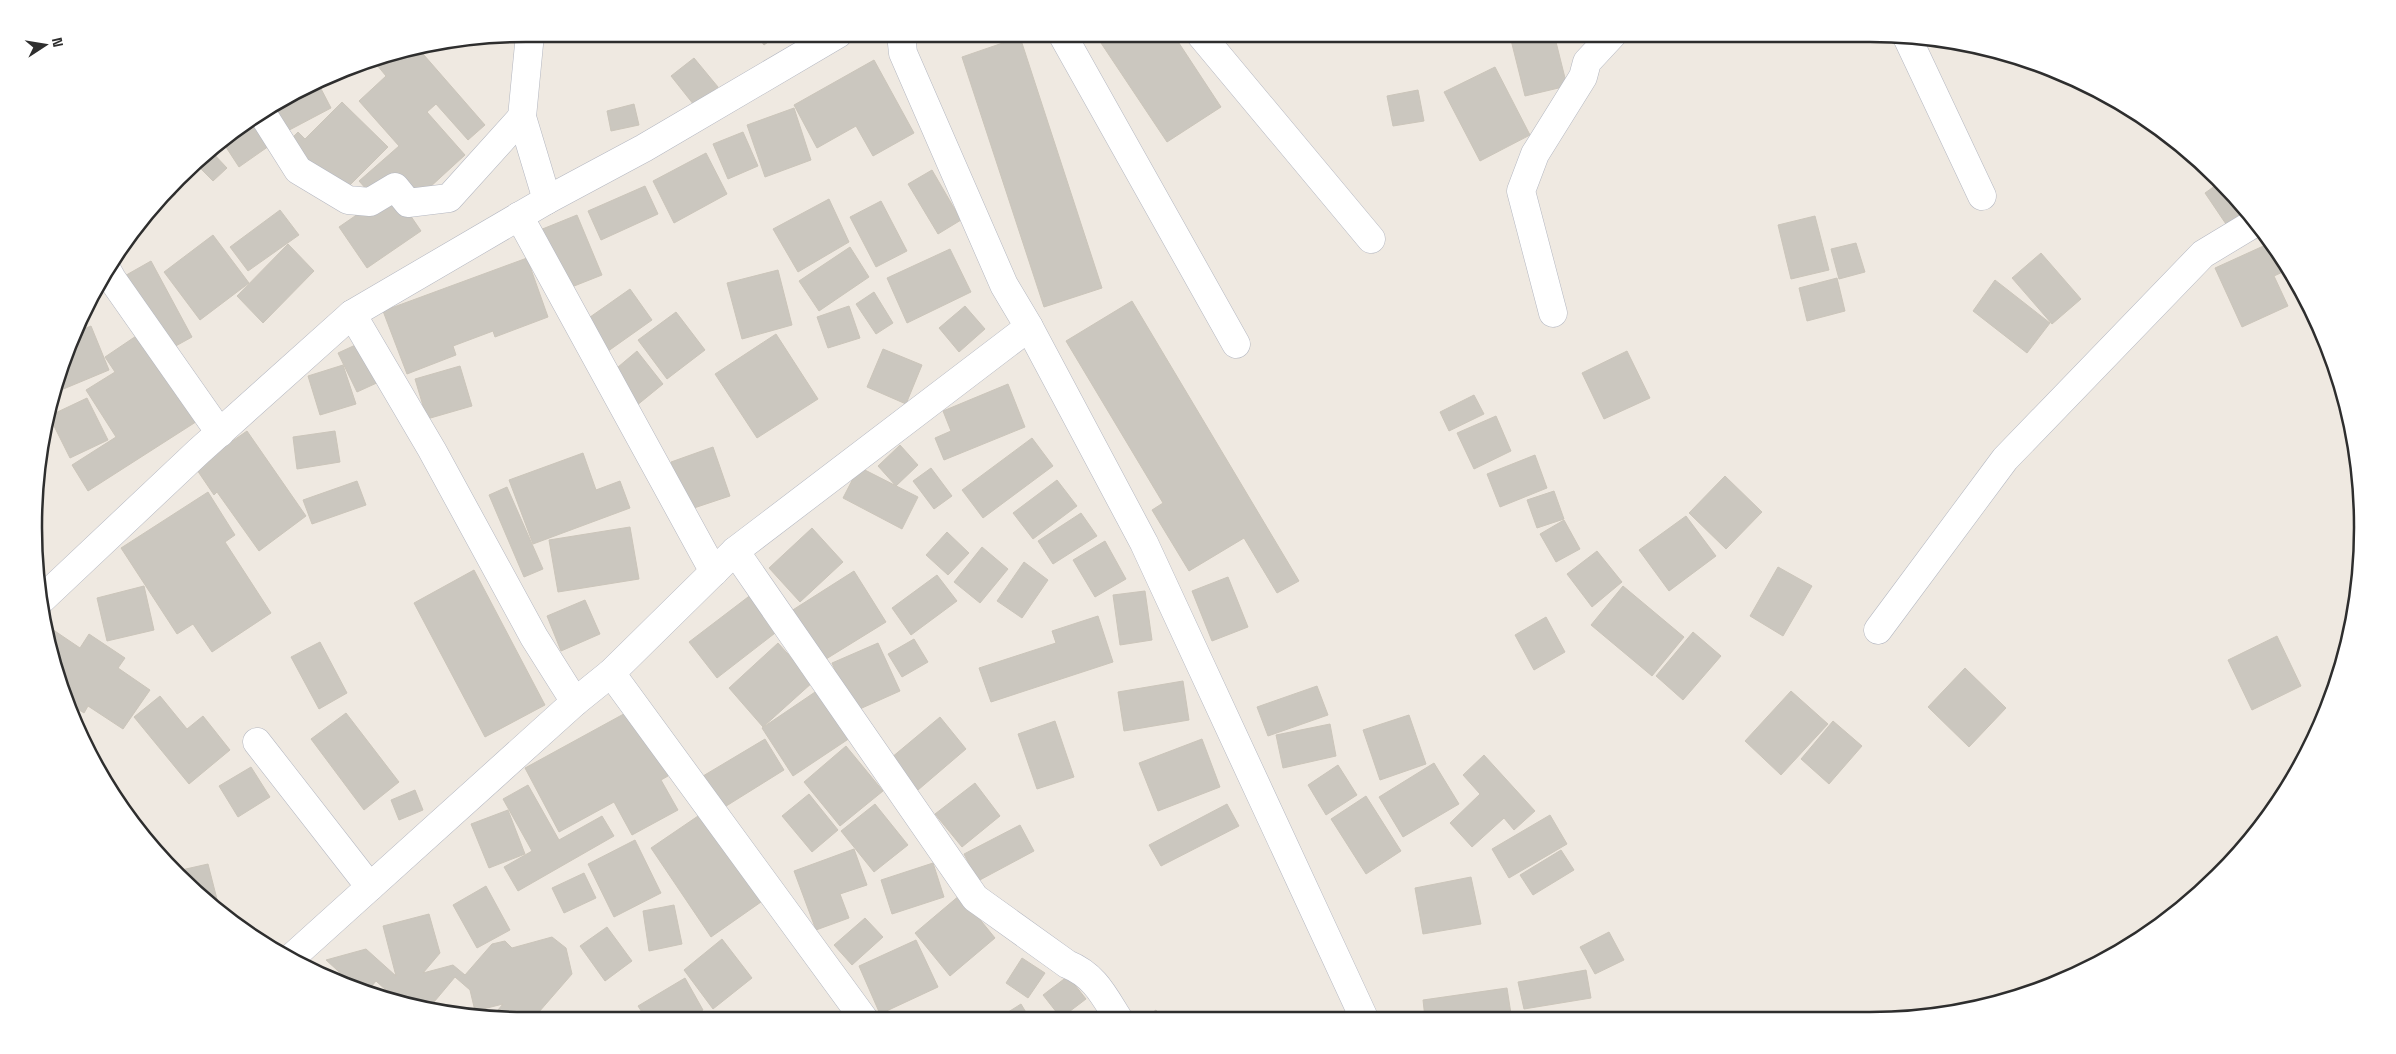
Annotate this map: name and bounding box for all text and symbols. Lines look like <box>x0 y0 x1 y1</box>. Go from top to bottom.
north arrow <box>20 20 70 70</box>
text: N <box>48 36 67 49</box>

